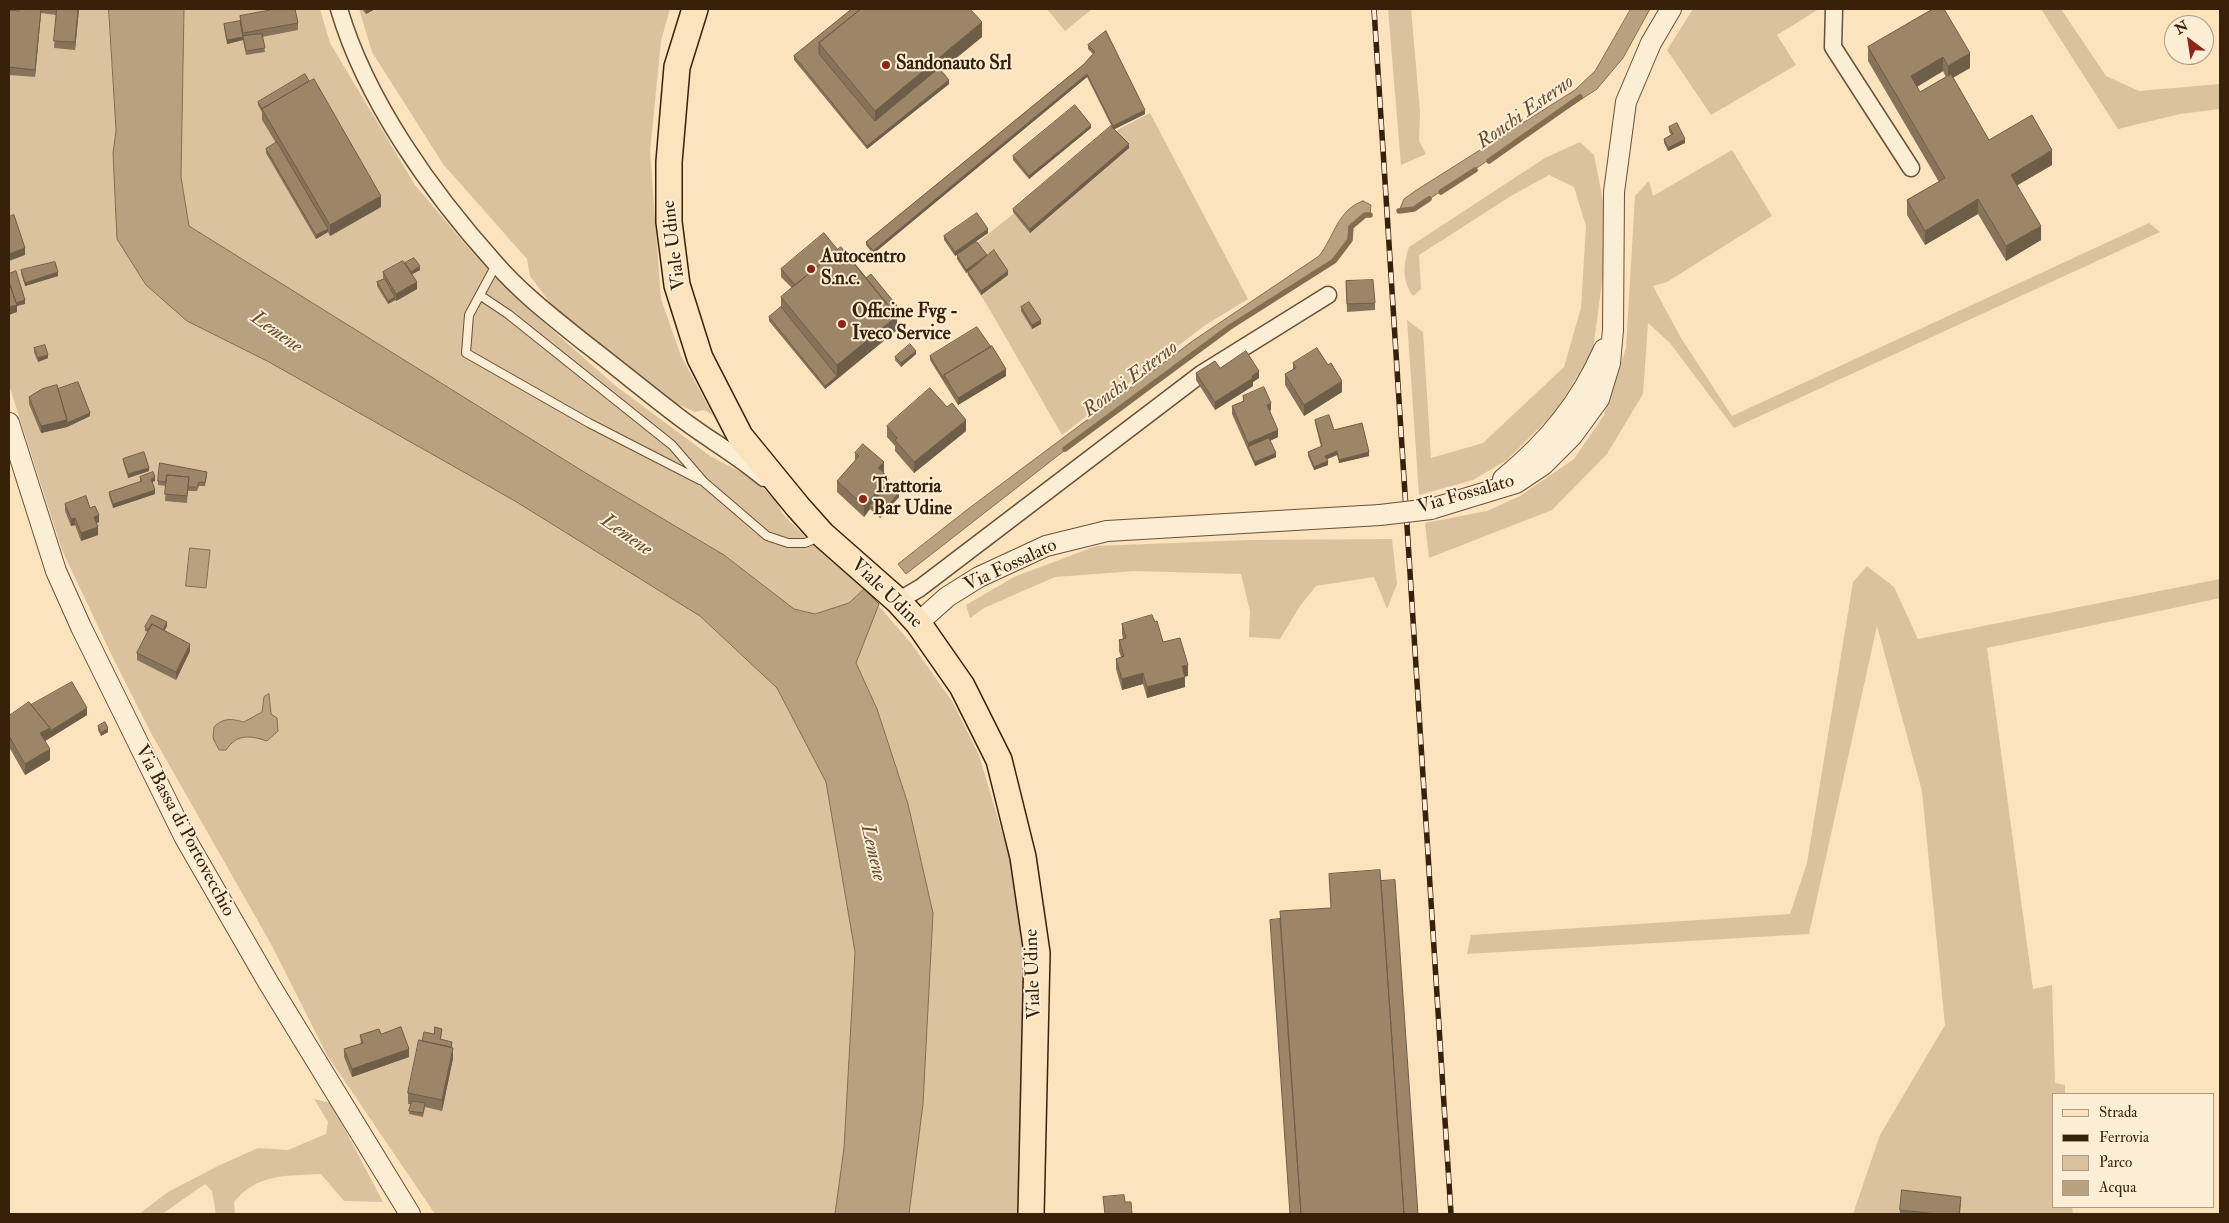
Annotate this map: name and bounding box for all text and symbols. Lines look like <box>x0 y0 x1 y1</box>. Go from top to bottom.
north arrow <box>2164 15 2214 65</box>
text: N <box>2172 17 2191 38</box>
place label: Sandonauto Srl <box>896 54 1012 76</box>
marker: Sandonauto Srl <box>880 59 892 71</box>
water label: Ronchi Esterno <box>1473 71 1579 155</box>
street label: Viale Udine <box>658 199 692 291</box>
place label: Autocentro S.n.c. <box>821 247 906 291</box>
marker: Autocentro S.n.c. <box>805 263 817 275</box>
place label: Officine Fvg - Iveco Service <box>852 302 958 346</box>
water label: Lemene <box>246 307 306 359</box>
marker: Officine Fvg - Iveco Service <box>836 318 848 330</box>
water label: Ronchi Esterno <box>1079 337 1183 423</box>
street label: Via Fossalato <box>1415 470 1517 520</box>
place label: Trattoria Bar Udine <box>873 477 952 521</box>
marker: Trattoria Bar Udine <box>857 493 869 505</box>
water label: Lemene <box>596 510 656 562</box>
street label: Via Fossalato <box>961 535 1061 597</box>
street label: Viale Udine <box>846 554 926 634</box>
street label: Via Bassa di Portovecchio <box>129 741 239 921</box>
water label: Lemene <box>854 822 890 884</box>
street label: Viale Udine <box>1021 928 1047 1020</box>
legend <box>2052 1093 2214 1208</box>
text: Strada <box>2099 1103 2138 1122</box>
text: Ferrovia <box>2099 1128 2149 1147</box>
text: Parco <box>2099 1153 2132 1172</box>
text: Acqua <box>2099 1178 2136 1197</box>

